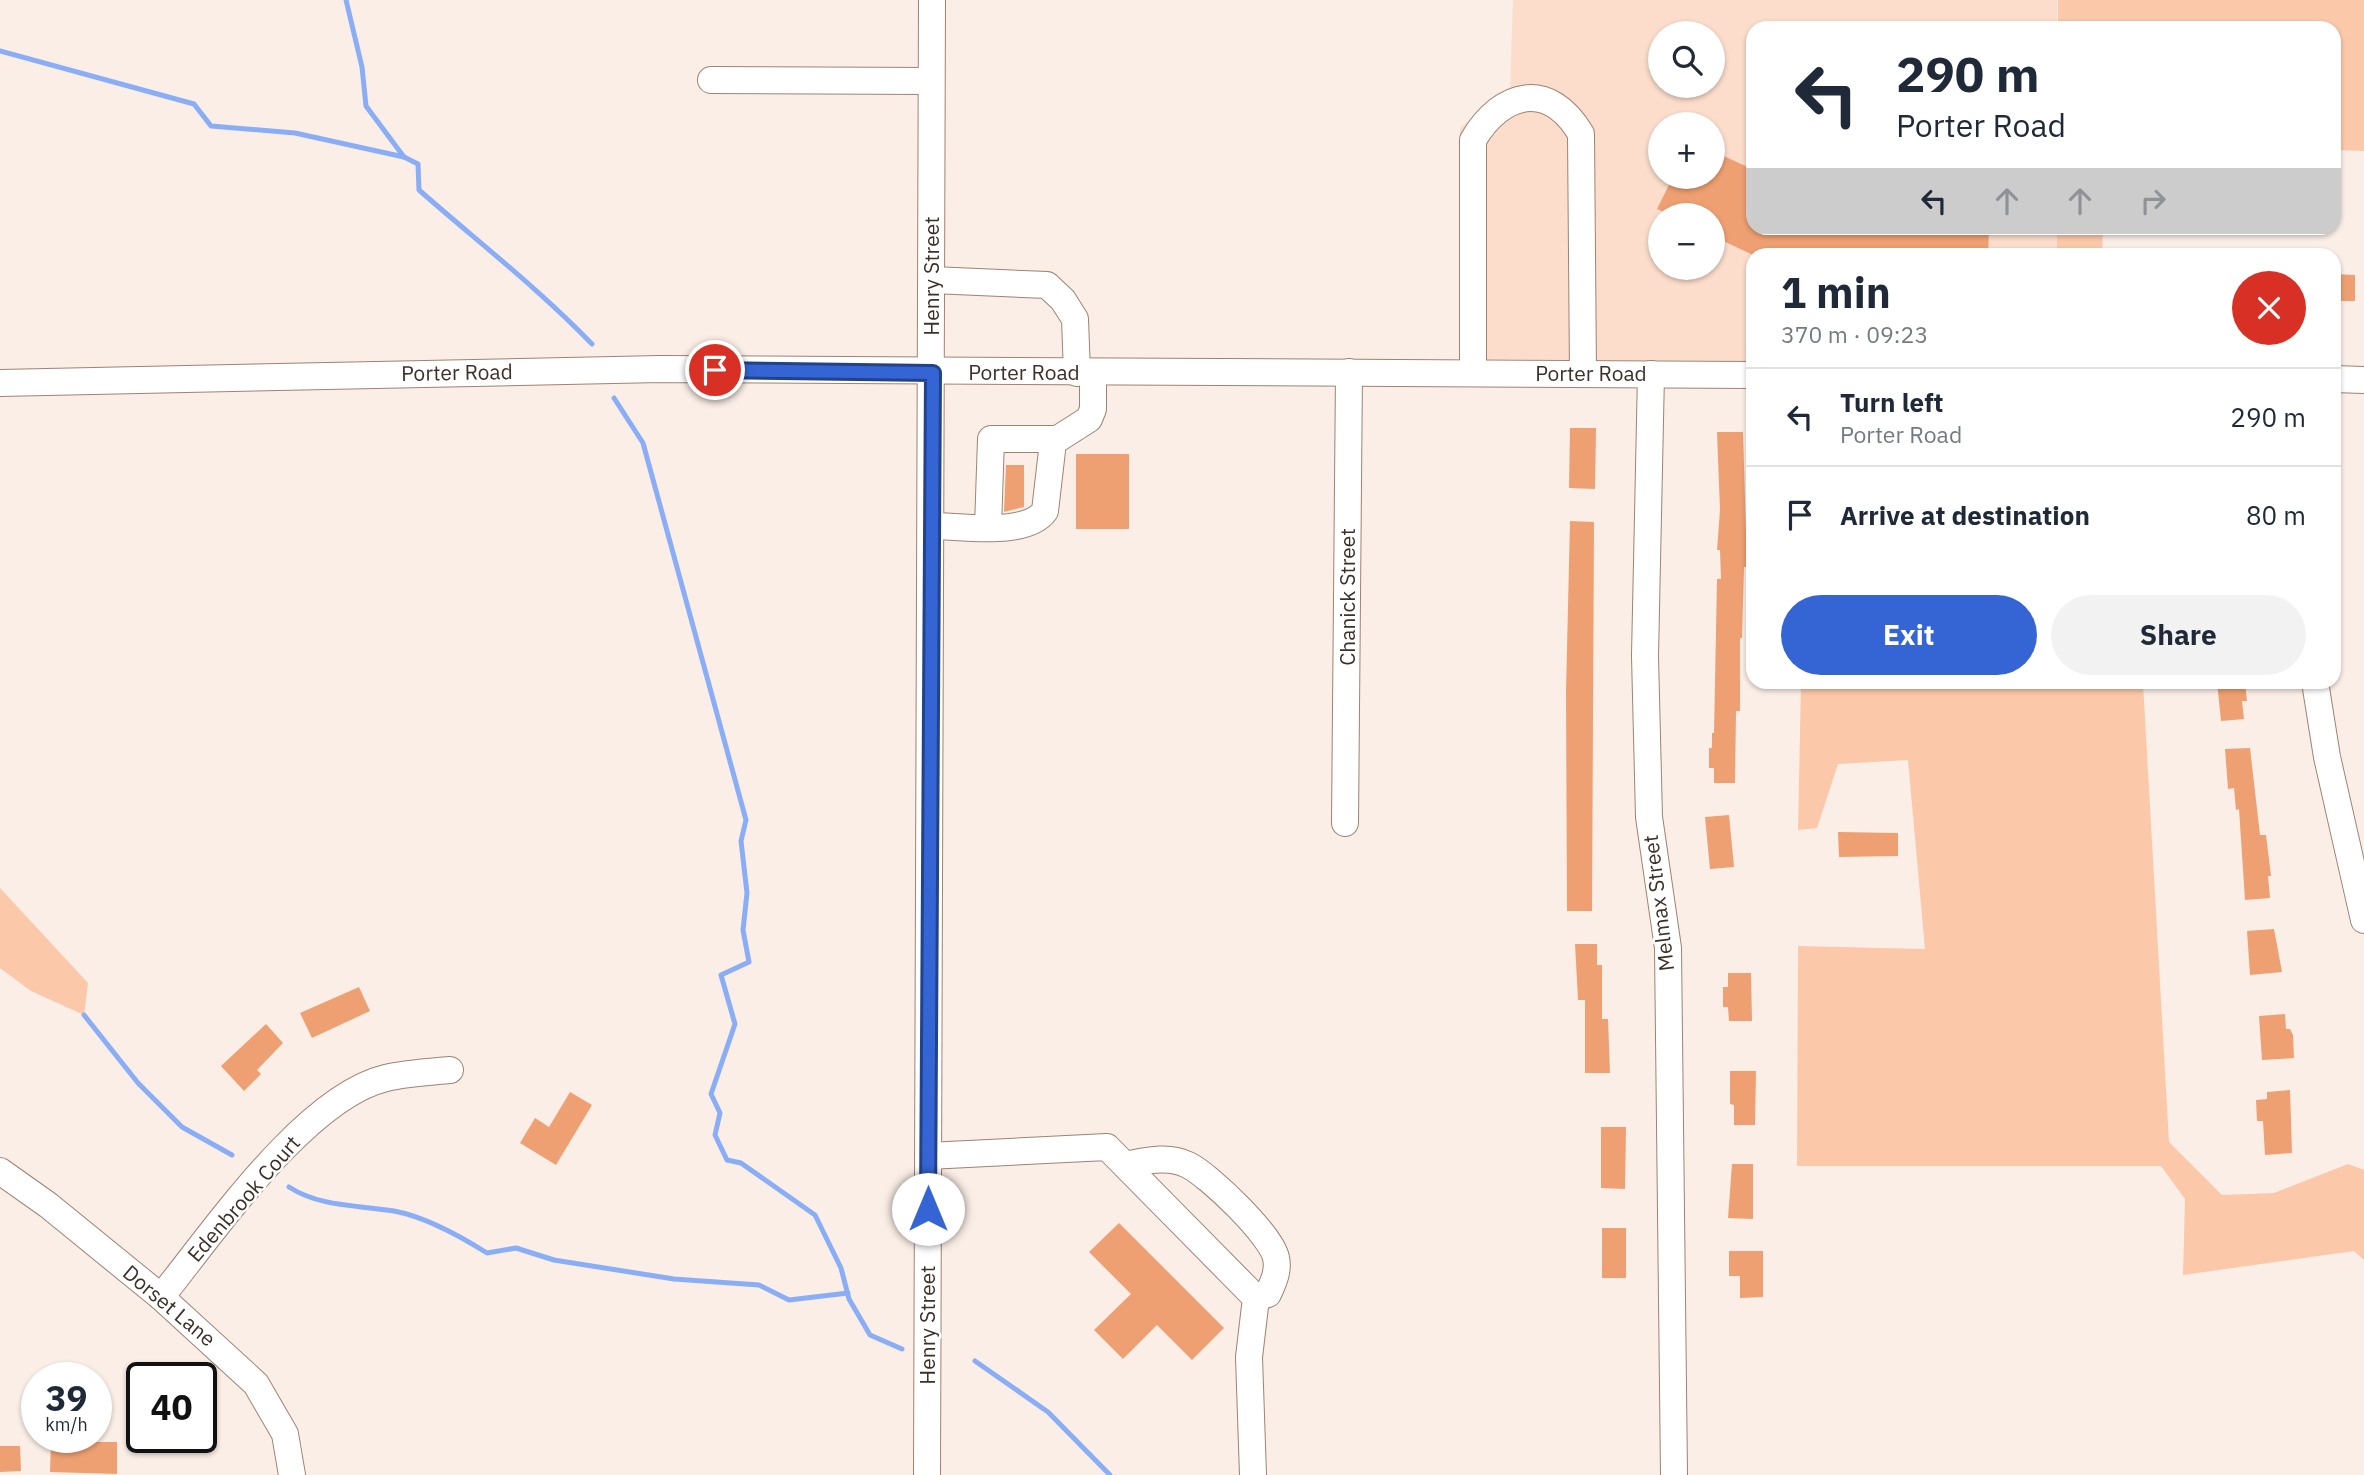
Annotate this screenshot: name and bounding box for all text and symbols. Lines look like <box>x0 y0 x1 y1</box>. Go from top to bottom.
map controls <box>1648 21 1725 280</box>
button: search <box>1648 21 1725 98</box>
text: 290 m <box>1896 42 2040 105</box>
icon: left <box>1781 49 1872 140</box>
text: Porter Road <box>1896 104 2066 146</box>
button: + <box>1648 112 1725 189</box>
icon: left <box>1915 182 1953 220</box>
icon: ahead <box>1988 182 2026 220</box>
icon: ahead <box>2061 182 2099 220</box>
icon: right <box>2134 182 2172 220</box>
button: − <box>1648 203 1725 280</box>
street label: Henry Street <box>917 216 945 336</box>
text: 1 min <box>1781 265 1891 320</box>
button: close <box>2232 271 2306 345</box>
text: 370 m · 09:23 <box>1781 319 1928 349</box>
pin <box>685 340 745 400</box>
icon: arrive <box>696 351 734 389</box>
street label: Porter Road <box>401 357 513 387</box>
street label: Porter Road <box>968 358 1080 386</box>
street label: Porter Road <box>1535 359 1647 387</box>
text: Turn left <box>1840 385 1943 419</box>
icon: left <box>1781 398 1819 436</box>
text: 290 m <box>2230 400 2306 434</box>
text: Porter Road <box>1840 419 1962 449</box>
icon: arrive <box>1781 496 1819 534</box>
text: Arrive at destination <box>1840 498 2090 532</box>
text: 80 m <box>2246 498 2306 532</box>
street label: Chanick Street <box>1333 528 1361 666</box>
button: Exit <box>1781 595 2037 675</box>
button: Share <box>2051 595 2306 675</box>
street label: Melmax Street <box>1636 833 1680 973</box>
street label: Edenbrook Court <box>181 1129 306 1267</box>
position arrow <box>891 1172 965 1246</box>
street label: Dorset Lane <box>117 1258 222 1352</box>
street label: Henry Street <box>913 1265 941 1385</box>
speed limit sign: 40 <box>126 1362 217 1453</box>
text: 39 <box>45 1375 88 1421</box>
text: km/h <box>45 1413 88 1436</box>

